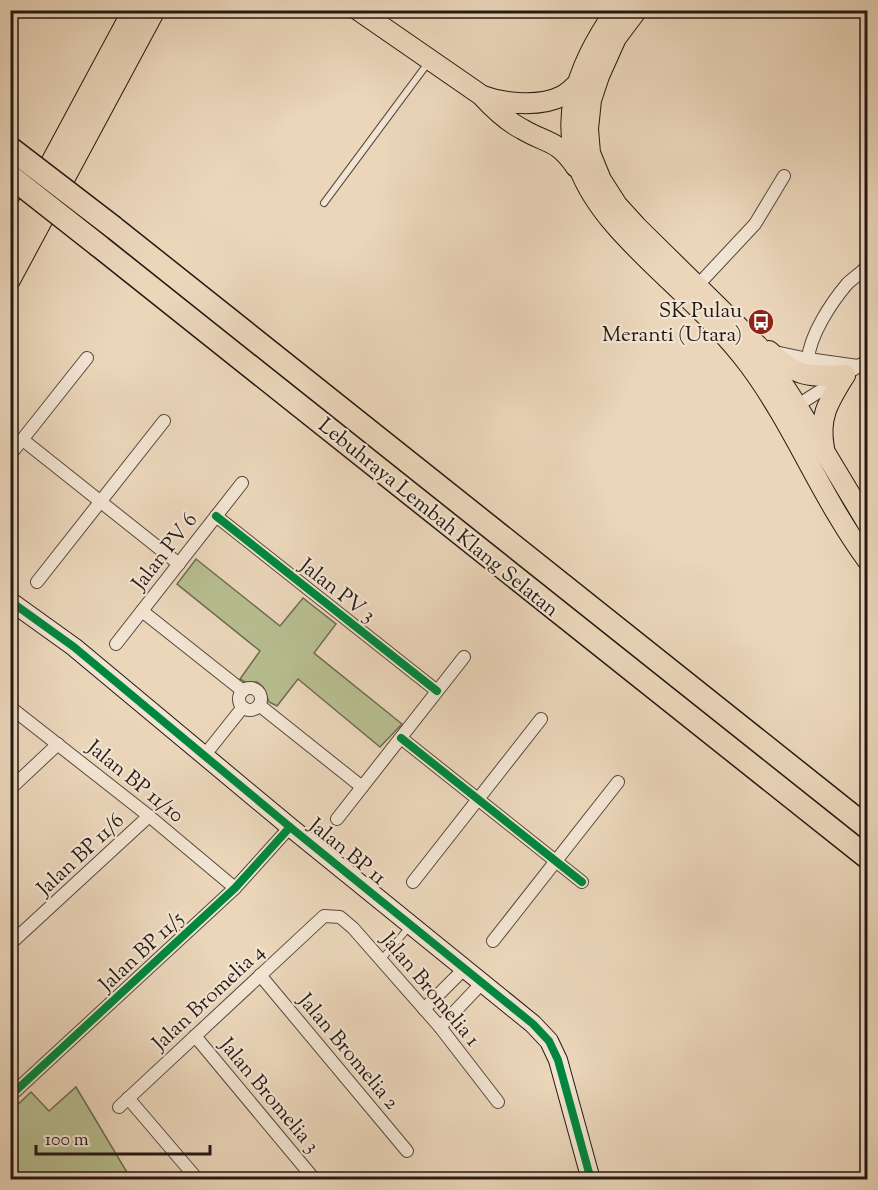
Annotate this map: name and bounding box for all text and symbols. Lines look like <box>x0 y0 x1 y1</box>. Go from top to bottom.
place label: SK Pulau Meranti (Utara) <box>602 297 742 351</box>
bus stop icon: SK Pulau Meranti (Utara) <box>746 307 776 337</box>
street label: Lebuhraya Lembah Klang Selatan <box>311 412 564 625</box>
street label: Jalan PV 6 <box>125 507 206 598</box>
street label: Jalan PV 3 <box>292 552 381 631</box>
street label: Jalan BP 11/10 <box>79 733 190 831</box>
street label: Jalan BP 11/6 <box>30 807 132 905</box>
street label: Jalan BP 11 <box>301 811 392 893</box>
street label: Jalan BP 11/5 <box>92 905 192 1000</box>
street label: Jalan Bromelia 1 <box>372 926 486 1054</box>
street label: Jalan Bromelia 4 <box>146 938 272 1059</box>
street label: Jalan Bromelia 2 <box>289 987 405 1117</box>
street label: Jalan Bromelia 3 <box>211 1031 326 1160</box>
scale bar <box>36 1118 210 1156</box>
text: 100 m <box>45 1128 89 1154</box>

